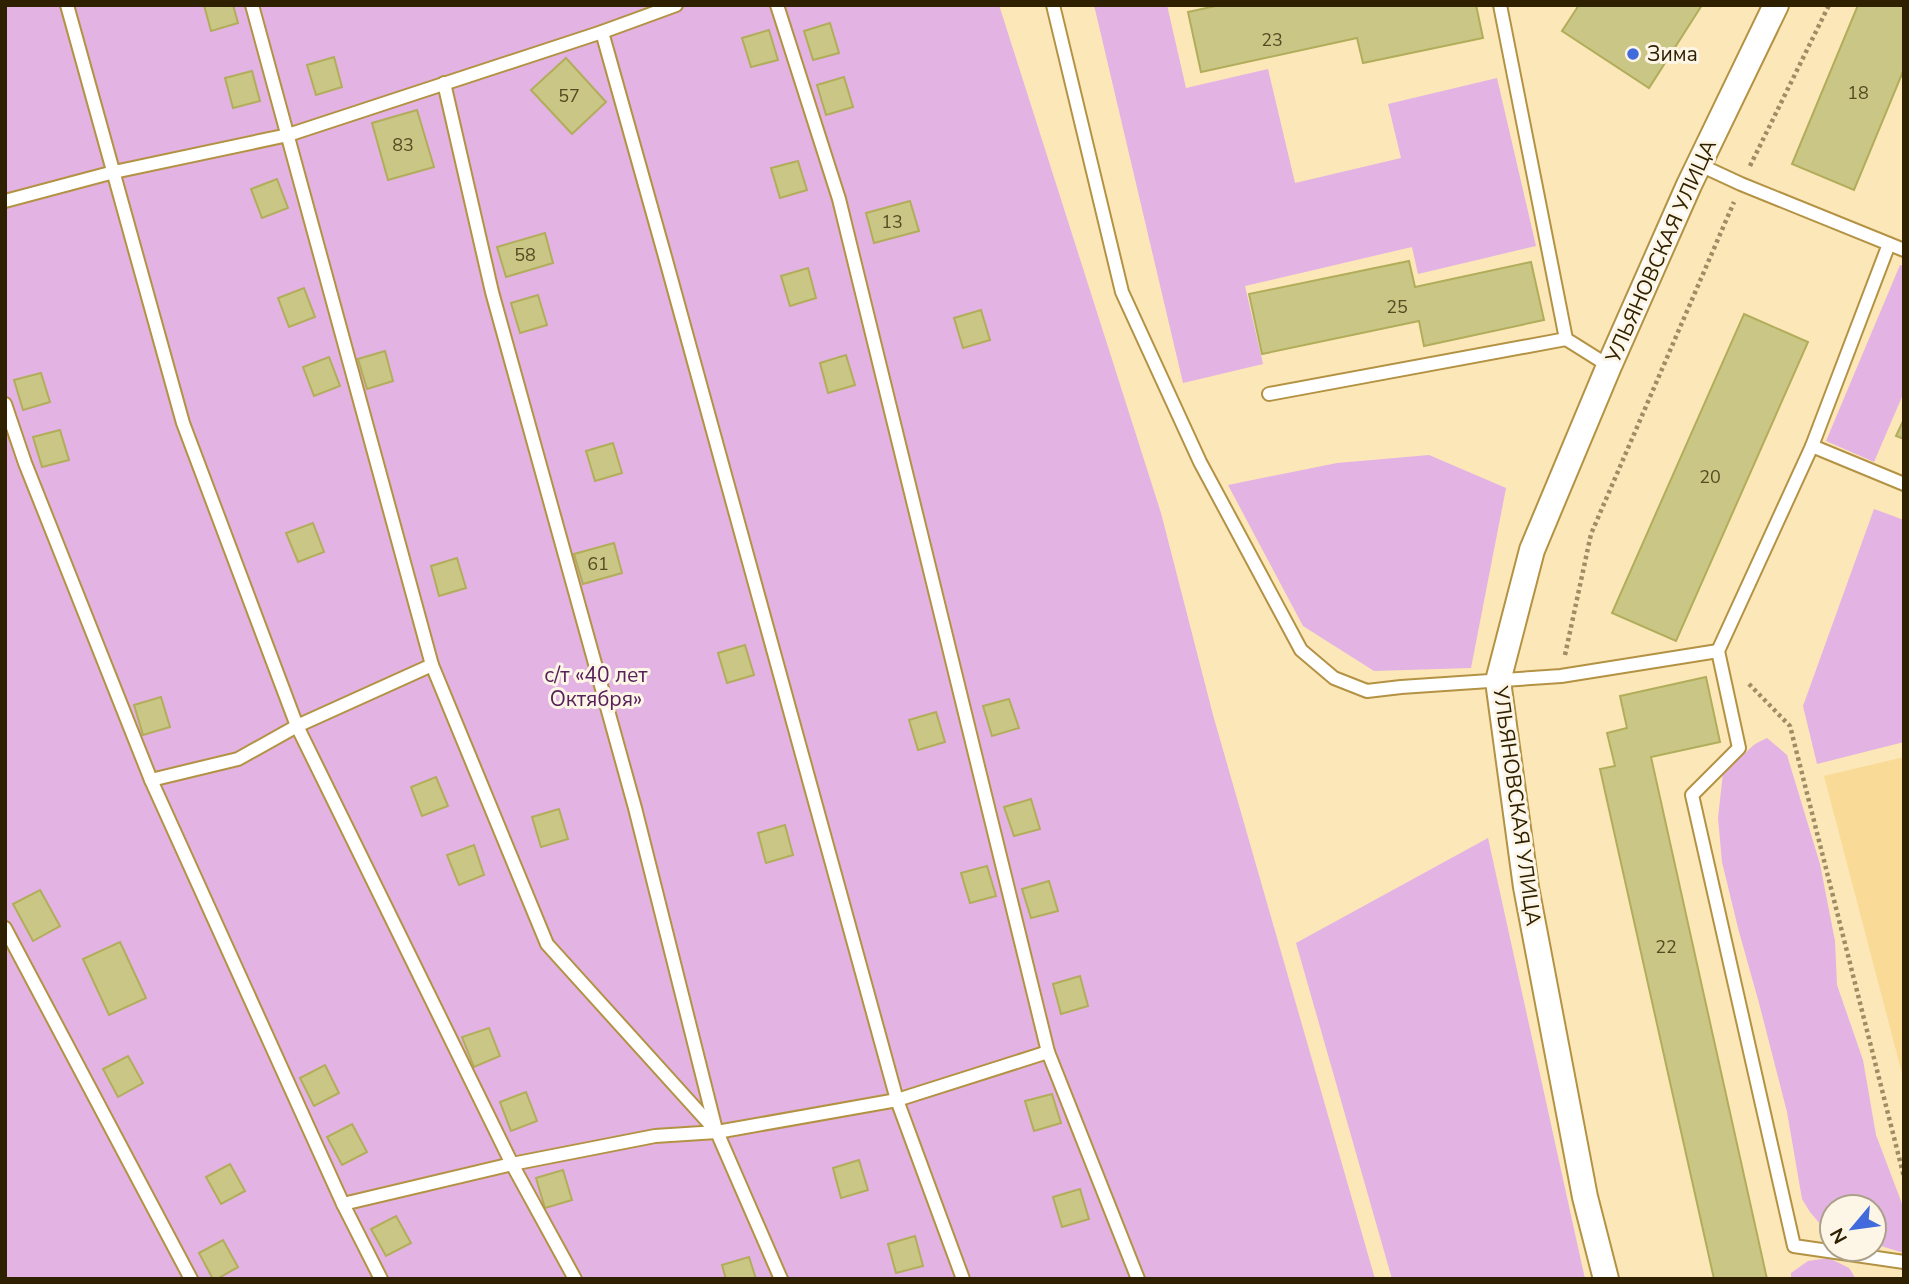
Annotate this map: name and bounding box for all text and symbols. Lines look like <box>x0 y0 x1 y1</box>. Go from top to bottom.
house number: 23 <box>1261 28 1283 52</box>
place label: Зима <box>1647 40 1698 68</box>
marker: Зима <box>1625 46 1641 62</box>
house number: 18 <box>1847 81 1869 105</box>
house number: 57 <box>558 84 580 108</box>
house number: 83 <box>392 133 414 157</box>
street label: УЛЬЯНОВСКАЯ УЛИЦА <box>1599 135 1723 368</box>
house number: 13 <box>881 210 903 234</box>
house number: 58 <box>514 243 536 267</box>
house number: 25 <box>1386 295 1408 319</box>
house number: 20 <box>1699 465 1721 489</box>
house number: 61 <box>587 552 609 576</box>
park label: с/т «40 лет Октября» <box>544 661 648 713</box>
street label: УЛЬЯНОВСКАЯ УЛИЦА <box>1486 683 1548 928</box>
house number: 22 <box>1655 935 1677 959</box>
north arrow <box>1818 1193 1888 1263</box>
text: N <box>1824 1223 1854 1248</box>

